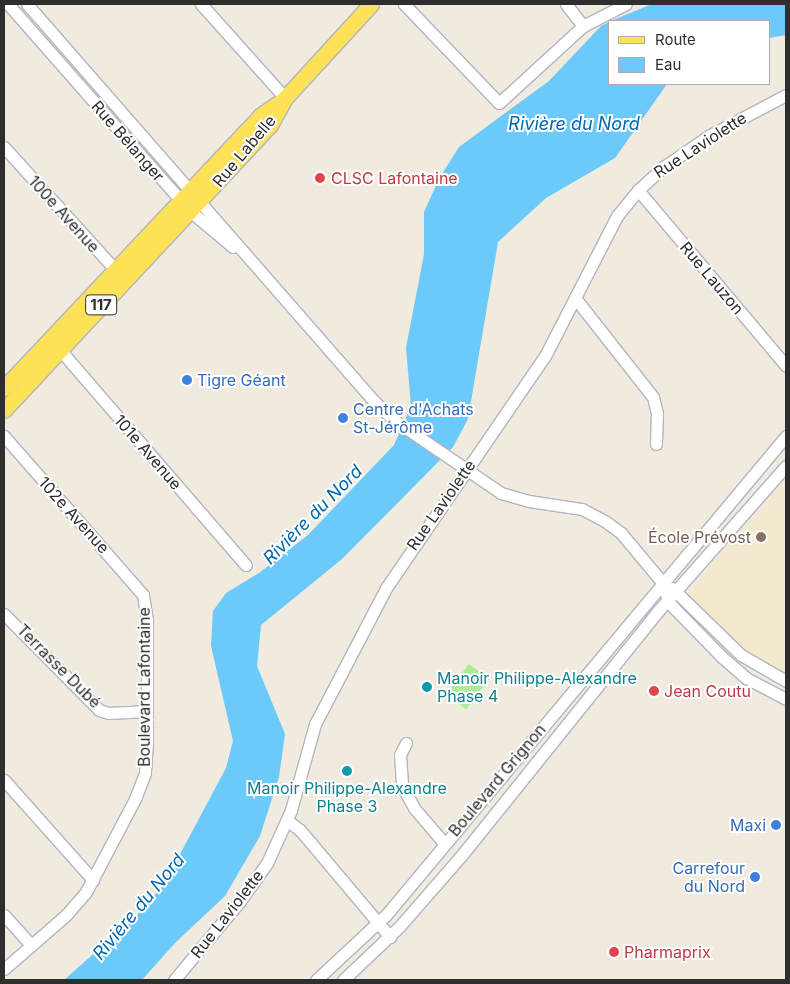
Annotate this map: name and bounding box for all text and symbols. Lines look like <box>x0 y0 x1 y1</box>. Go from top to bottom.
legend <box>608 20 770 85</box>
text: Route <box>655 30 696 49</box>
text: Eau <box>655 55 681 74</box>
street label: Rue Bélanger <box>88 97 168 185</box>
street label: Rue Laviolette <box>650 108 750 182</box>
street label: Rue Labelle <box>208 111 280 191</box>
water label: Rivière du Nord <box>508 113 640 135</box>
place label: CLSC Lafontaine <box>331 168 458 188</box>
marker: CLSC Lafontaine <box>313 171 327 185</box>
street label: 100e Avenue <box>25 172 103 256</box>
street label: Rue Lauzon <box>676 238 748 318</box>
road number: 117 <box>85 292 117 318</box>
place label: Tigre Géant <box>197 370 286 390</box>
marker: Tigre Géant <box>181 374 193 386</box>
place label: Centre d'Achats St-Jérôme <box>353 399 474 437</box>
street label: 101e Avenue <box>110 411 186 493</box>
marker: Centre d'Achats St-Jérôme <box>337 412 349 424</box>
street label: Rue Laviolette <box>403 456 479 554</box>
water label: Rivière du Nord <box>259 461 367 569</box>
street label: 102e Avenue <box>35 473 113 557</box>
place label: École Prévost <box>648 527 751 547</box>
marker: École Prévost <box>755 531 767 543</box>
street label: Boulevard Lafontaine <box>134 607 154 767</box>
street label: Terrasse Dubé <box>13 620 105 712</box>
place label: Manoir Philippe-Alexandre Phase 4 <box>437 668 637 706</box>
marker: Manoir Philippe-Alexandre Phase 4 <box>421 681 433 693</box>
place label: Jean Coutu <box>664 681 751 701</box>
marker: Jean Coutu <box>648 685 660 697</box>
street label: Boulevard Grignon <box>444 720 550 840</box>
marker: Manoir Philippe-Alexandre Phase 3 <box>341 765 353 777</box>
place label: Manoir Philippe-Alexandre Phase 3 <box>247 778 447 816</box>
place label: Maxi <box>730 815 766 835</box>
marker: Maxi <box>770 819 782 831</box>
water label: Rivière du Nord <box>89 850 189 964</box>
place label: Carrefour du Nord <box>672 858 745 896</box>
street label: Rue Laviolette <box>187 866 267 962</box>
marker: Carrefour du Nord <box>749 871 761 883</box>
place label: Pharmaprix <box>624 942 711 962</box>
marker: Pharmaprix <box>608 946 620 958</box>

